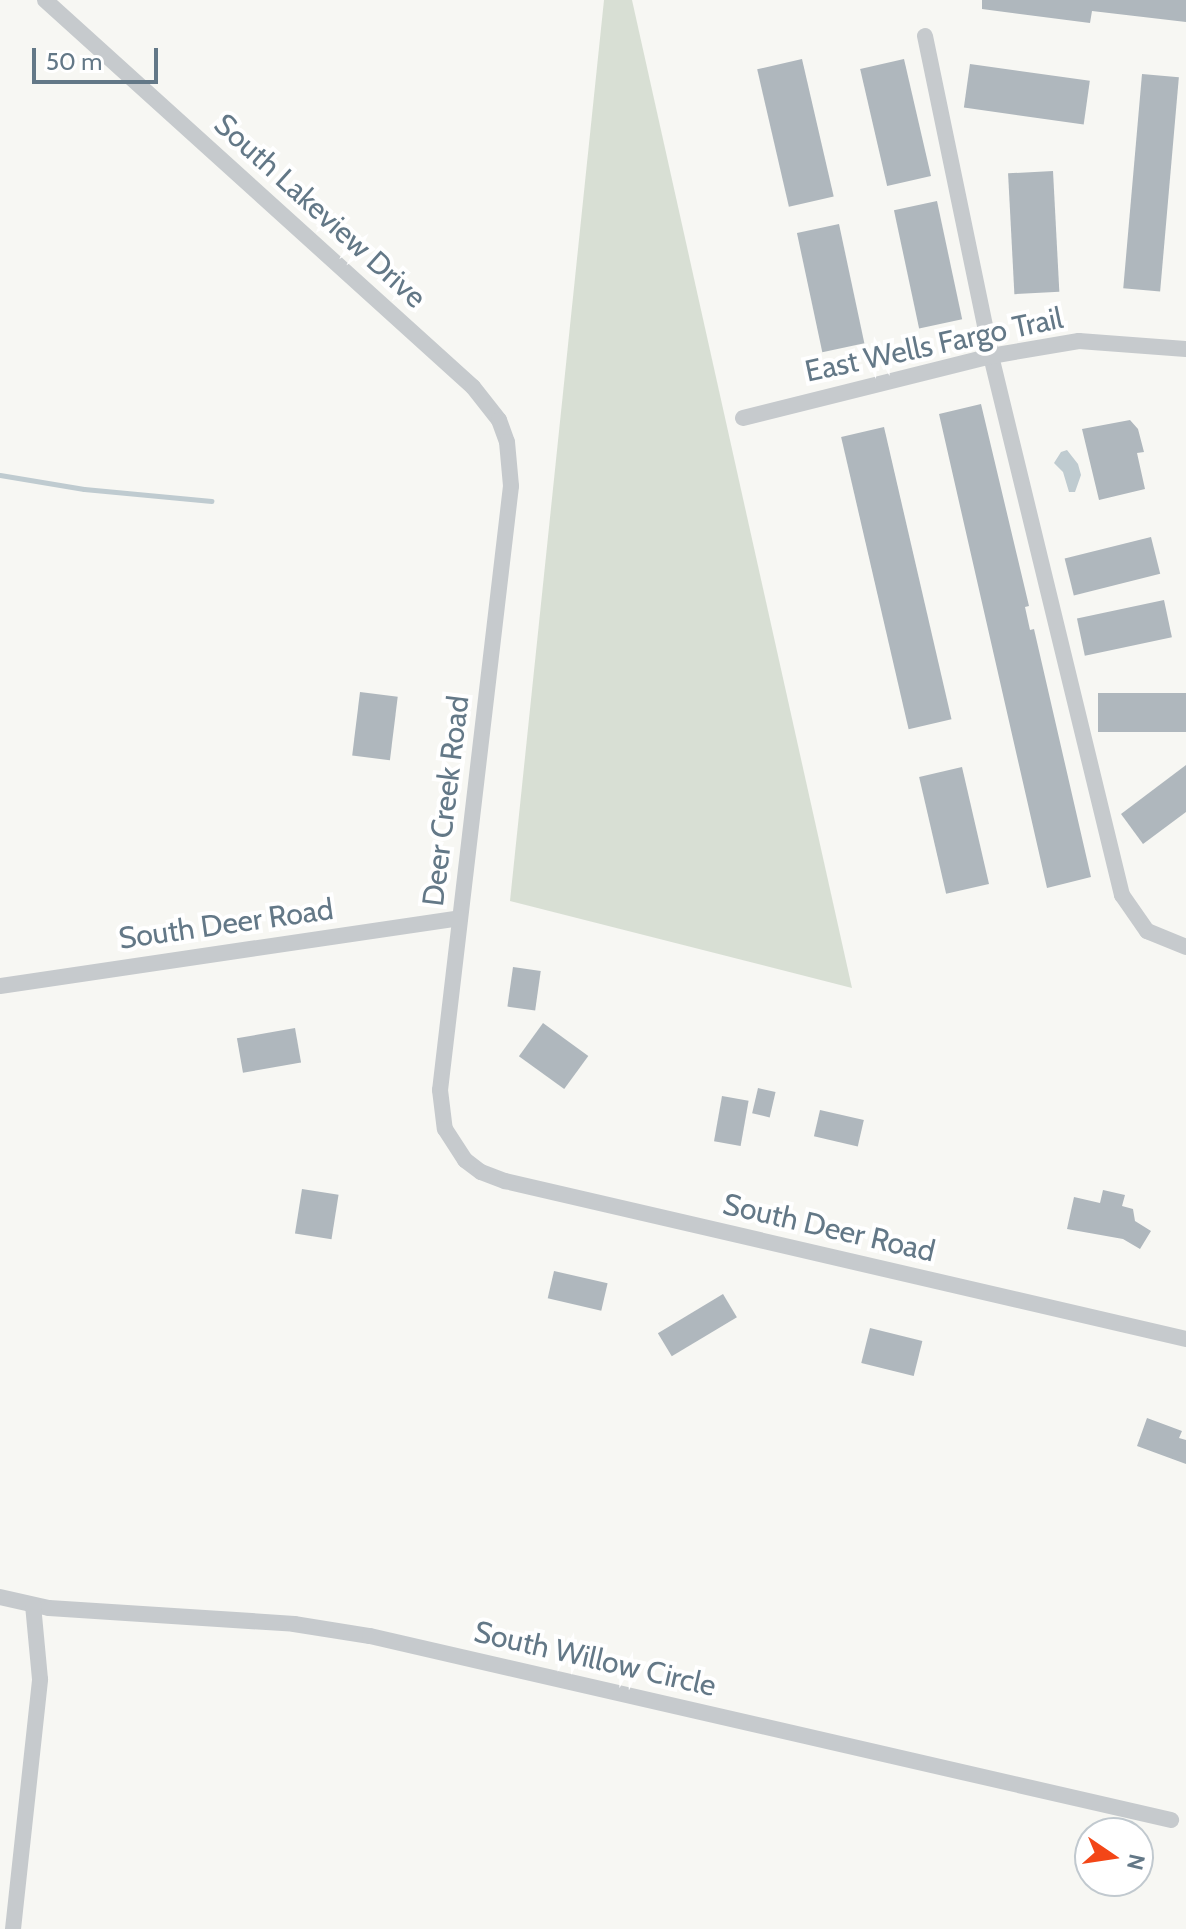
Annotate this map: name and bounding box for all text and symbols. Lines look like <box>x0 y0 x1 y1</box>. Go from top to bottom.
scale bar <box>36 32 162 82</box>
text: 50 m <box>46 47 102 76</box>
street label: South Lakeview Drive <box>207 106 433 316</box>
street label: East Wells Fargo Trail <box>802 300 1066 390</box>
street label: Deer Creek Road <box>415 694 477 908</box>
street label: South Deer Road <box>116 891 336 957</box>
street label: South Deer Road <box>719 1186 939 1270</box>
street label: South Willow Circle <box>471 1614 719 1704</box>
north arrow <box>1074 1817 1154 1897</box>
text: N <box>1121 1851 1151 1873</box>

